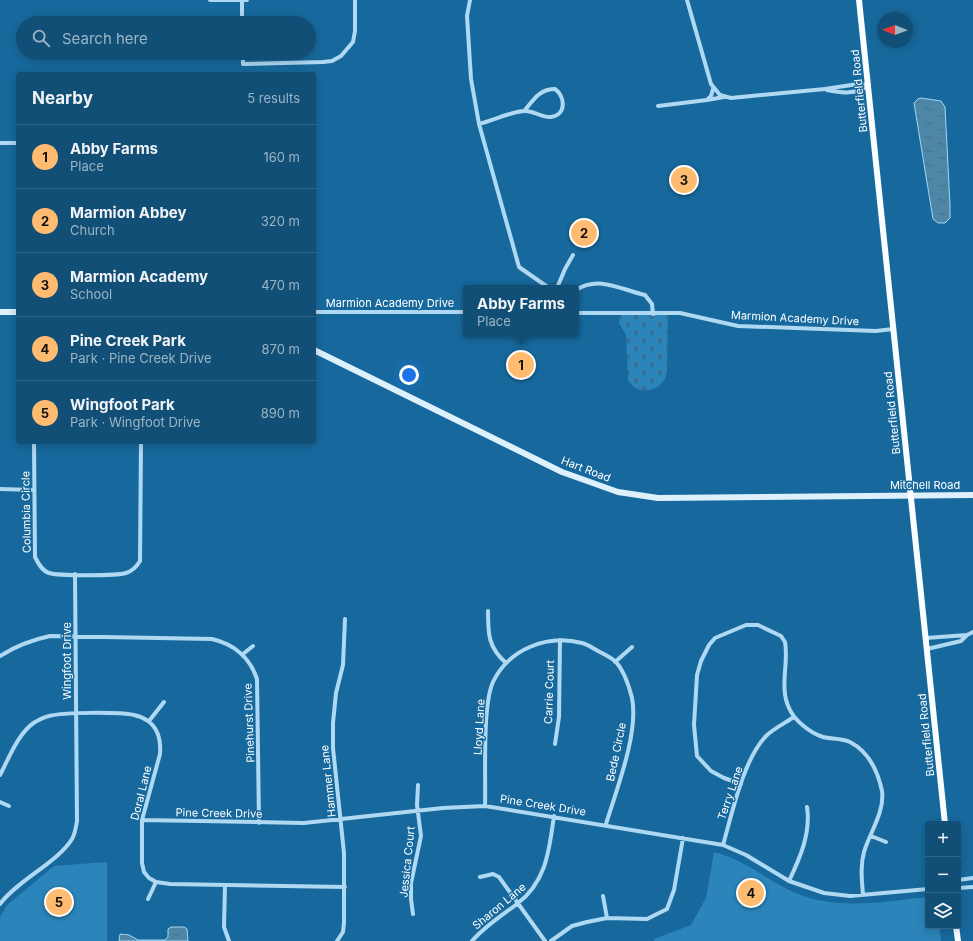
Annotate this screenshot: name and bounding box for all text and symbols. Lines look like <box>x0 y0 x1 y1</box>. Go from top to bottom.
north arrow <box>877 12 913 48</box>
search box <box>16 16 316 60</box>
icon: search <box>30 27 52 49</box>
text: Search here <box>62 29 148 48</box>
street label: Butterfield Road <box>848 49 870 133</box>
text: Nearby <box>32 88 93 108</box>
text: 5 results <box>247 90 300 106</box>
text: Abby Farms <box>70 139 158 158</box>
text: 1 <box>42 149 48 165</box>
text: 160 m <box>263 149 300 165</box>
text: Place <box>70 158 104 174</box>
pin: 3 <box>671 165 697 195</box>
text: Marmion Abbey <box>70 203 187 222</box>
text: 2 <box>41 213 49 229</box>
text: 320 m <box>261 213 300 229</box>
pin: 2 <box>571 218 597 248</box>
text: Church <box>70 222 115 238</box>
text: Marmion Academy <box>70 267 208 286</box>
text: 3 <box>41 277 49 293</box>
text: 470 m <box>261 277 300 293</box>
popup <box>463 285 579 337</box>
text: School <box>70 286 112 302</box>
text: Abby Farms <box>477 294 565 313</box>
street label: Marmion Academy Drive <box>326 296 454 310</box>
street label: Marmion Academy Drive <box>731 308 859 328</box>
text: Place <box>477 313 511 329</box>
text: Pine Creek Park <box>70 331 186 350</box>
text: 4 <box>41 341 49 357</box>
text: 870 m <box>262 341 300 357</box>
text: Park · Pine Creek Drive <box>70 350 212 366</box>
pin: 1 <box>508 350 534 380</box>
your location <box>399 365 419 385</box>
street label: Butterfield Road <box>881 371 903 455</box>
text: Wingfoot Park <box>70 395 175 414</box>
text: 5 <box>41 405 49 421</box>
text: 890 m <box>261 405 300 421</box>
text: Park · Wingfoot Drive <box>70 414 201 430</box>
street label: Hart Road <box>559 453 613 485</box>
street label: Columbia Circle <box>18 471 34 553</box>
street label: Mitchell Road <box>890 478 960 492</box>
street label: Wingfoot Drive <box>60 622 74 700</box>
street label: Carrie Court <box>541 659 557 724</box>
street label: Pinehurst Drive <box>241 683 257 763</box>
street label: Butterfield Road <box>915 693 937 777</box>
street label: Lloyd Lane <box>471 698 487 756</box>
street label: Bede Circle <box>603 721 629 783</box>
street label: Hammer Lane <box>317 744 339 818</box>
street label: Doral Lane <box>127 764 155 822</box>
street label: Terry Lane <box>714 764 746 822</box>
street label: Pine Creek Drive <box>499 791 587 819</box>
street label: Pine Creek Drive <box>175 805 263 821</box>
map controls <box>925 821 961 929</box>
button: + <box>925 821 961 857</box>
street label: Jessica Court <box>396 825 418 898</box>
button: − <box>925 857 961 893</box>
pin: 4 <box>738 878 764 908</box>
street label: Sharon Lane <box>470 880 528 932</box>
pin: 5 <box>46 887 72 917</box>
button: layers <box>925 893 961 929</box>

